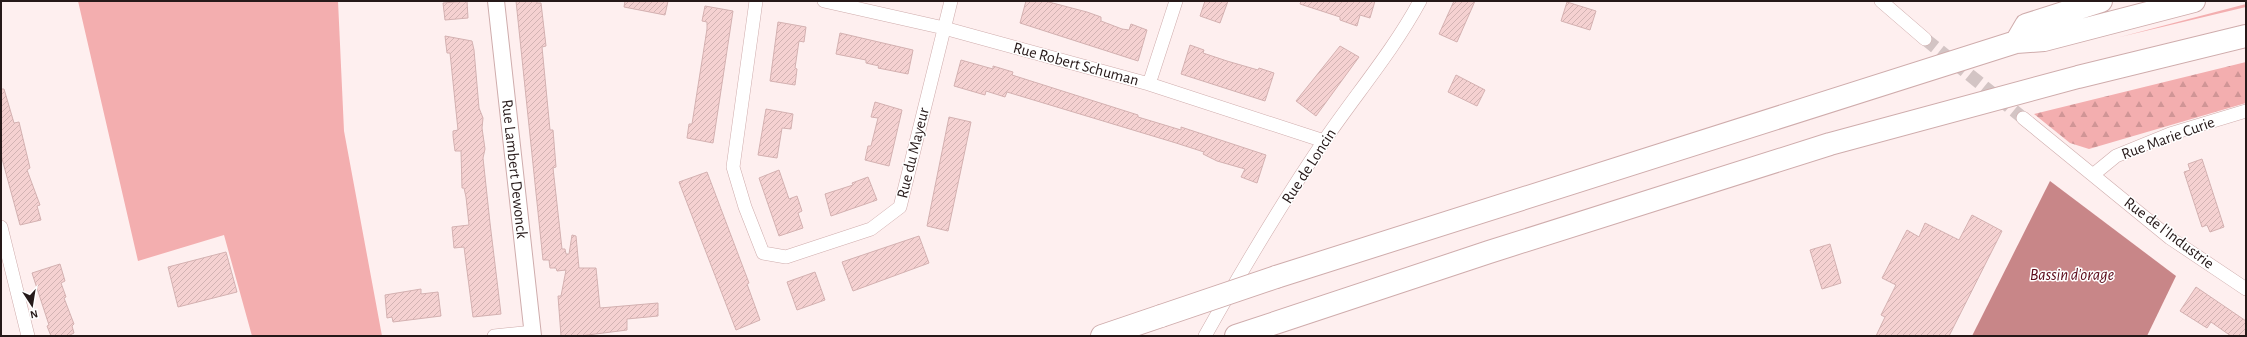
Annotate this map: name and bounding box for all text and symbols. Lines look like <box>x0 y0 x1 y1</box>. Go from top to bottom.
street label: Rue Robert Schuman <box>1011 40 1141 88</box>
street label: Rue Lambert Dewonck <box>499 99 530 240</box>
street label: Rue du Mayeur <box>894 105 933 200</box>
street label: Rue Marie Curie <box>2119 114 2217 162</box>
street label: Rue de Loncin <box>1279 126 1339 206</box>
street label: Rue de l'Industrie <box>2121 194 2217 272</box>
water label: Bassin d'orage <box>2030 266 2114 283</box>
north arrow <box>12 285 52 325</box>
text: N <box>29 308 39 320</box>

